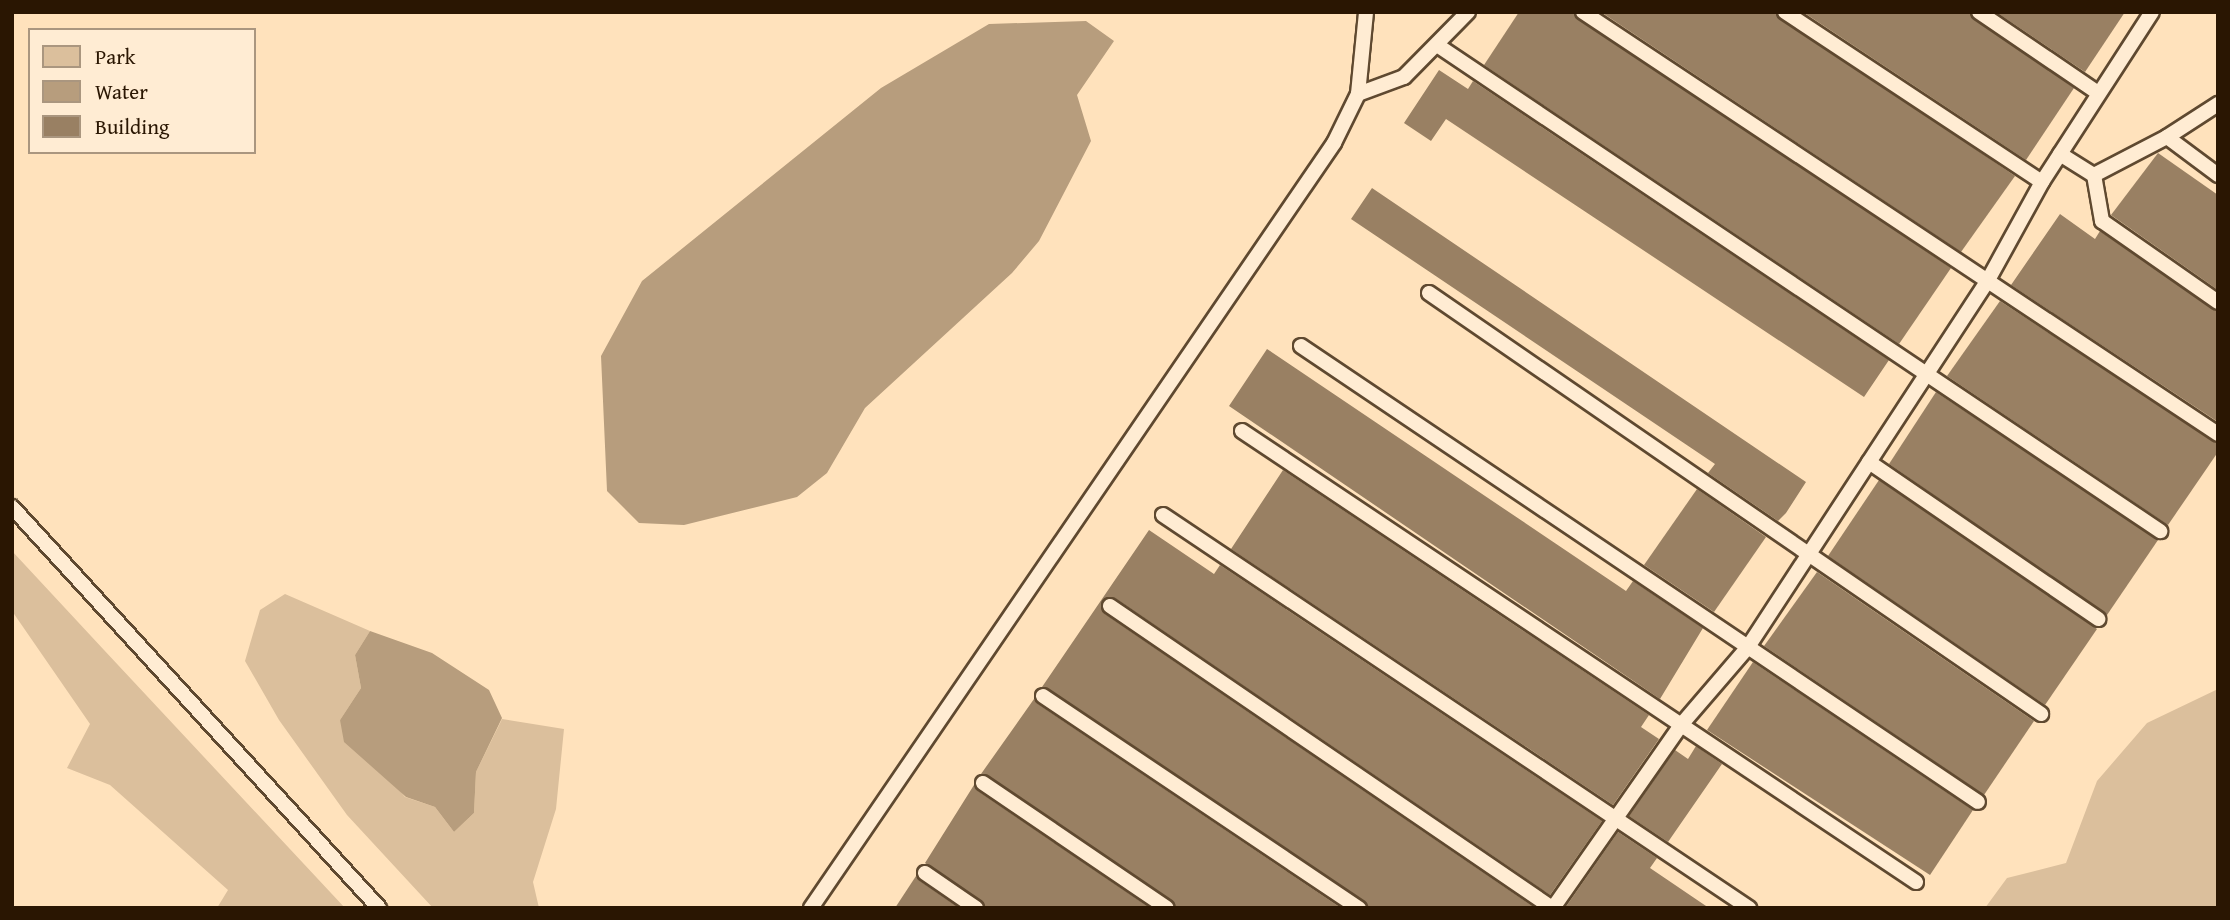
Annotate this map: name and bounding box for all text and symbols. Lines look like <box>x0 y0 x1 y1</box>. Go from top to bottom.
legend <box>28 28 256 154</box>
text: Park <box>95 41 136 72</box>
text: Water <box>95 76 148 107</box>
text: Building <box>95 111 169 142</box>

